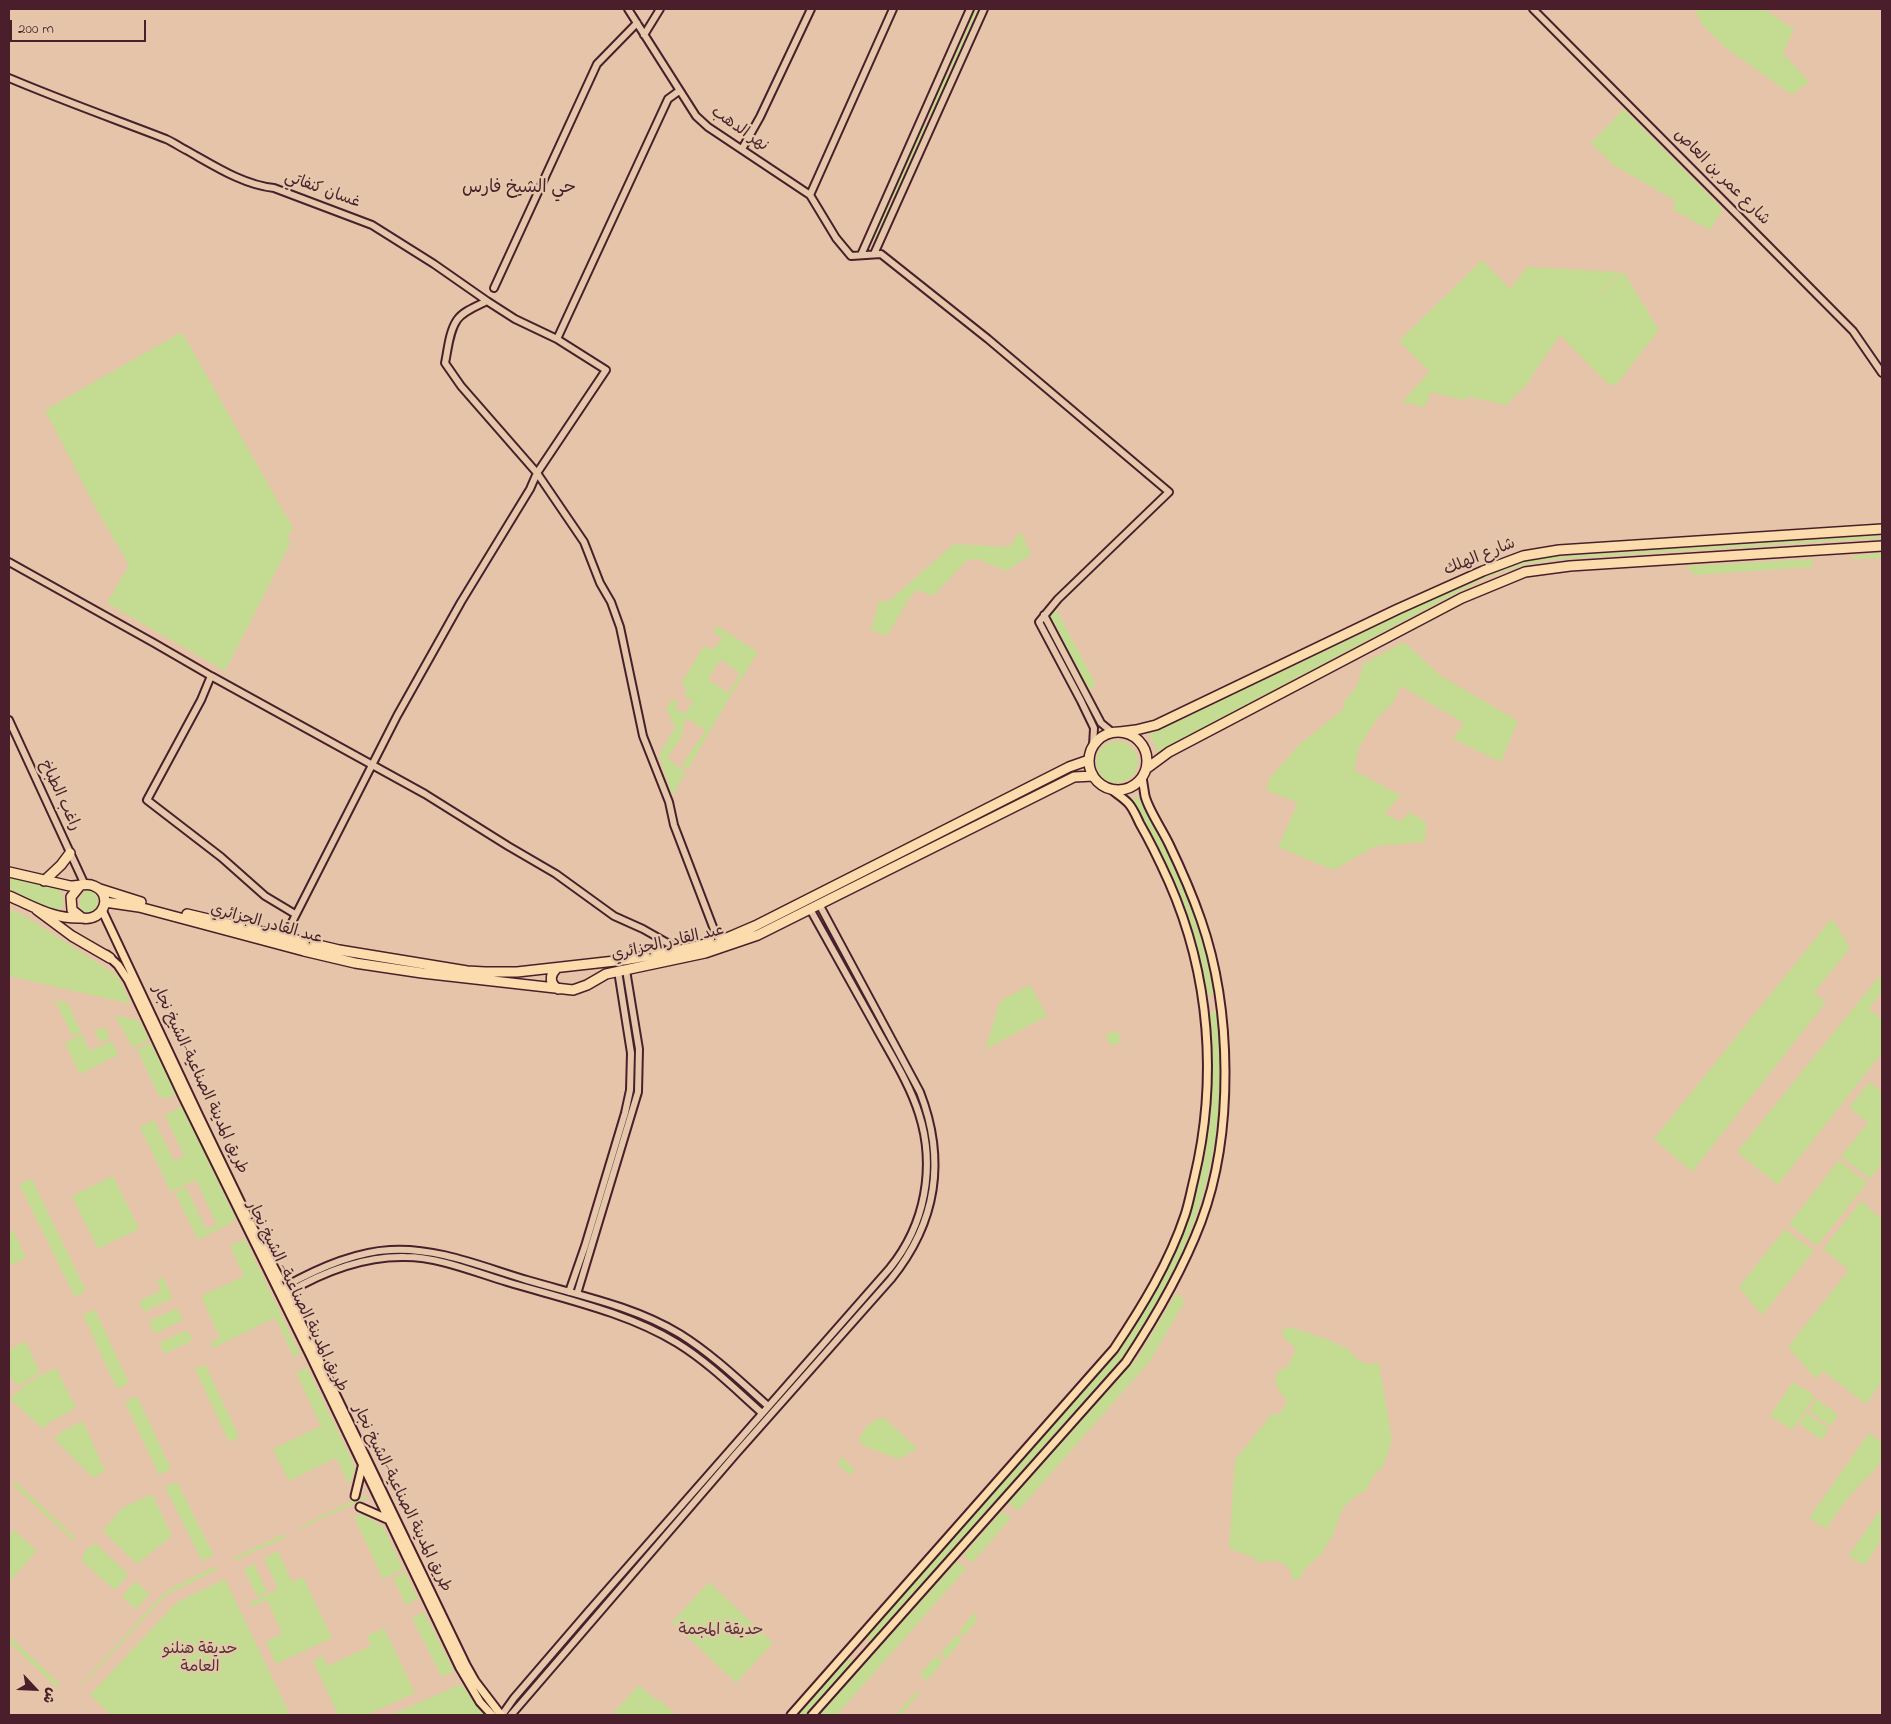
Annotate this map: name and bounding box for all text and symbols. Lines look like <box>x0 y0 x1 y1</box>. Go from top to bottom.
scale bar <box>12 10 149 42</box>
text: 200 m <box>18 18 54 40</box>
street label: نهر الدهب <box>707 103 771 157</box>
street label: شارع عمر بن العاص <box>1669 126 1773 230</box>
street label: غسان كنفاتي <box>282 168 362 214</box>
district label: حي الشيخ فارس <box>462 178 576 200</box>
street label: شارع الهلك <box>1441 535 1519 581</box>
street label: راغب الطباخ <box>34 757 84 835</box>
street label: عبد القادر الجزائري <box>208 901 324 949</box>
street label: عبد القادر الجزائري <box>610 922 726 966</box>
street label: طريق المدينة الصناعية-الشيخ نجار <box>147 983 251 1177</box>
street label: طريق المدينة الصناعية- الشيخ نجار <box>241 1198 351 1396</box>
street label: طريق المدينة الصناعية-الشيخ نجار <box>347 1402 455 1596</box>
park label: حديقة المجمة <box>679 1621 763 1641</box>
park label: حديقة هنلنو العامة <box>162 1640 238 1678</box>
north arrow <box>10 1664 60 1714</box>
text: ش <box>36 1684 62 1707</box>

